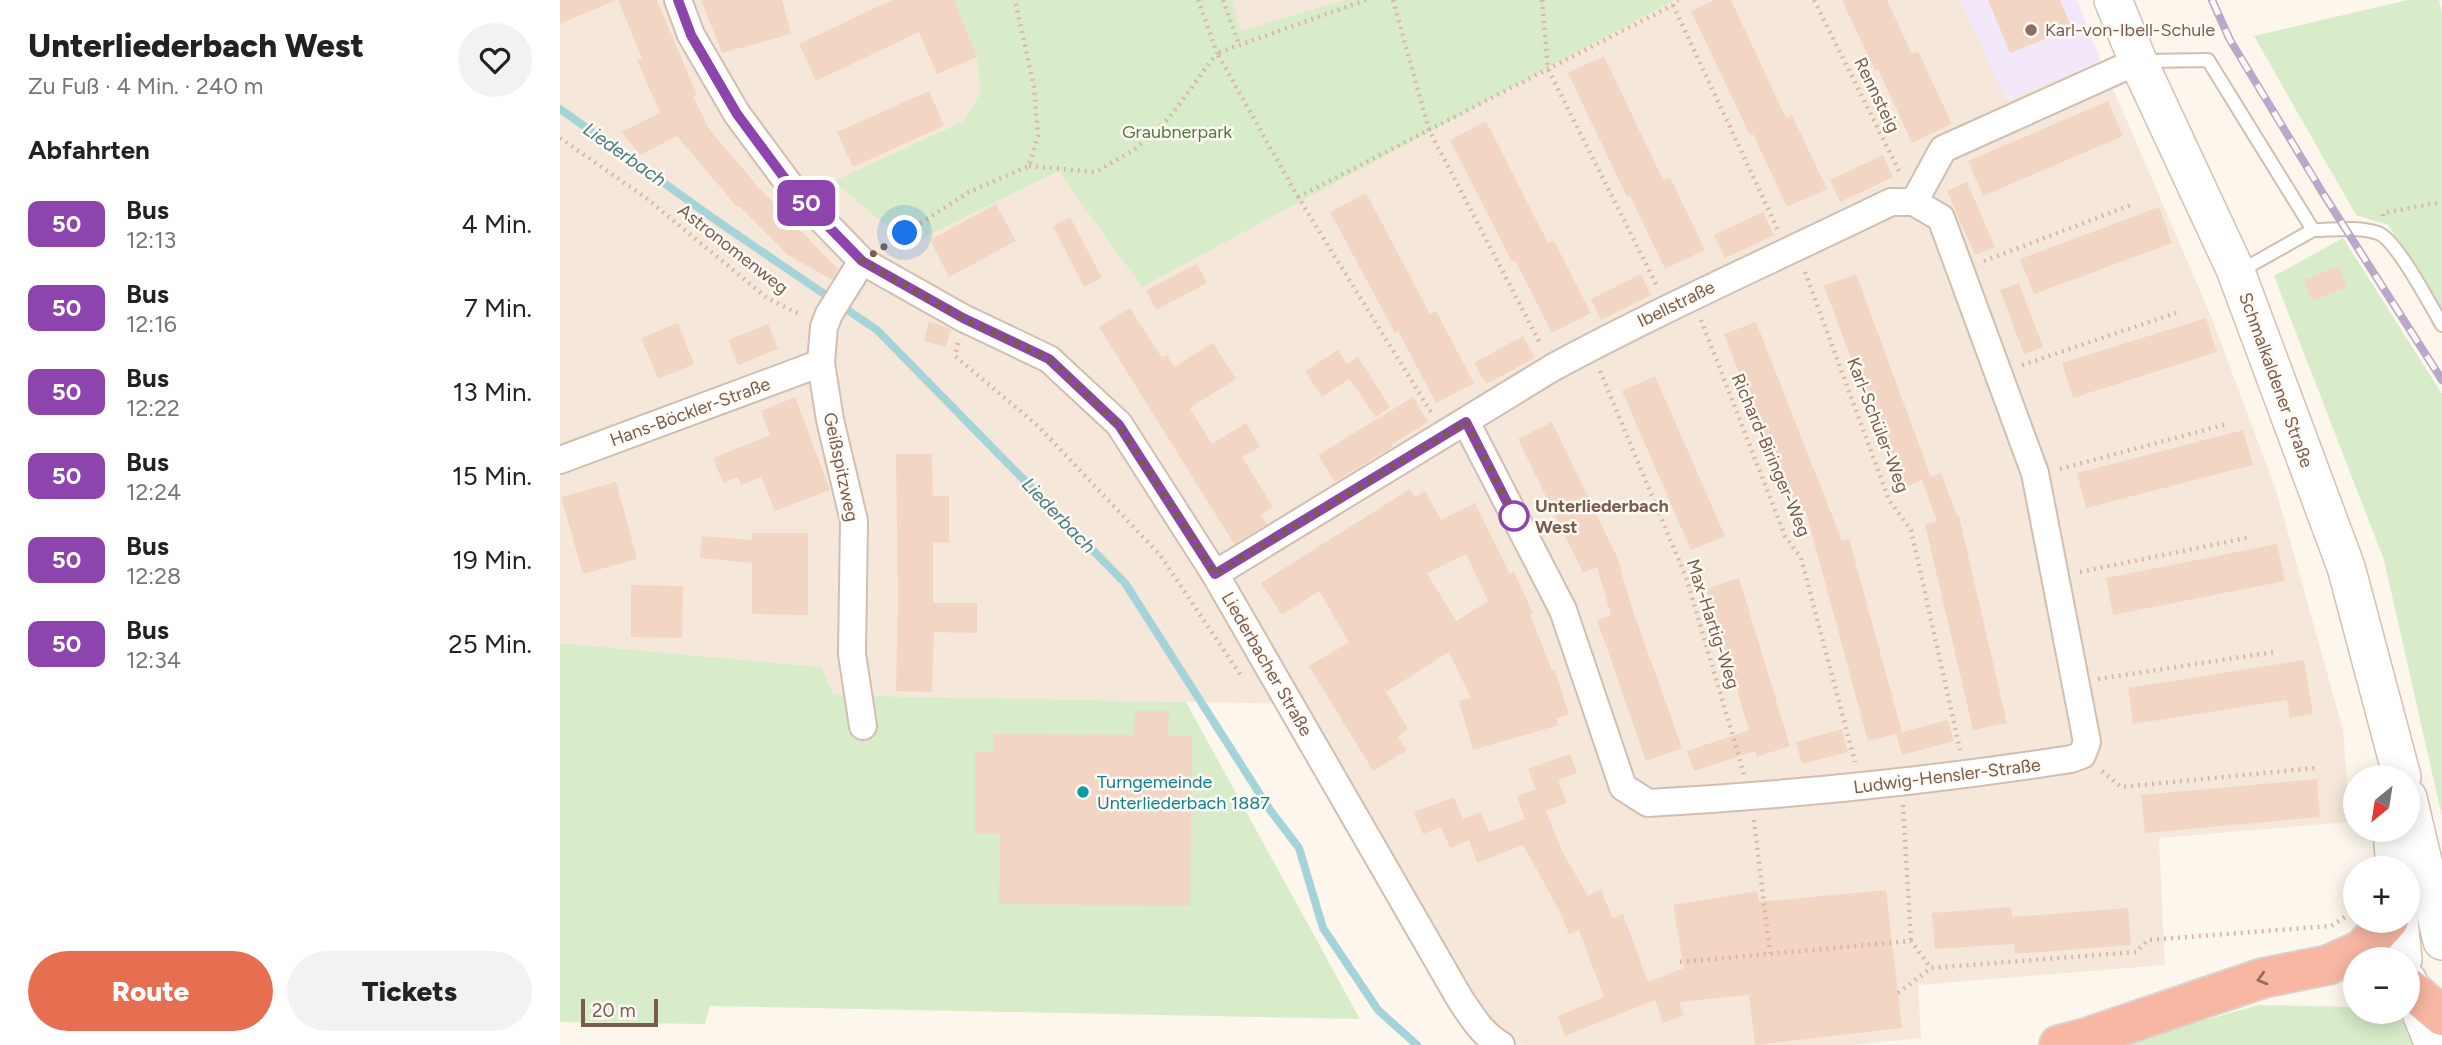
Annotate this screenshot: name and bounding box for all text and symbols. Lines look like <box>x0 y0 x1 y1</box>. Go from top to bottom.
place label: Karl-von-Ibell-Schule <box>2045 19 2215 41</box>
marker: Karl-von-Ibell-Schule <box>2023 22 2039 38</box>
button: heart <box>458 23 532 97</box>
text: Unterliederbach West <box>28 26 364 65</box>
street label: Rennsteig <box>1849 54 1905 136</box>
text: Zu Fuß · 4 Min. · 240 m <box>28 72 263 100</box>
water label: Liederbach <box>579 117 671 192</box>
park label: Graubnerpark <box>1122 121 1232 143</box>
text: Abfahrten <box>28 134 150 166</box>
line badge: 50 <box>775 180 838 226</box>
text: 50 <box>791 188 821 217</box>
text: Bus <box>126 194 169 226</box>
street label: Astronomenweg <box>674 199 792 299</box>
text: 4 Min. <box>461 208 532 240</box>
text: 50 <box>52 209 81 238</box>
your location <box>887 215 922 250</box>
text: 12:13 <box>126 226 176 254</box>
street label: Ibellstraße <box>1634 276 1719 332</box>
text: Bus <box>126 278 169 310</box>
street label: Schmalkaldener Straße <box>2234 289 2318 471</box>
text: 7 Min. <box>464 292 532 324</box>
text: 50 <box>52 293 81 322</box>
text: 12:16 <box>126 310 177 338</box>
street label: Karl-Schüler-Weg <box>1842 354 1914 496</box>
text: Bus <box>126 362 169 394</box>
street label: Richard-Biringer-Weg <box>1727 370 1815 540</box>
street label: Hans-Böckler-Straße <box>607 373 773 451</box>
text: 13 Min. <box>453 376 532 408</box>
text: 50 <box>52 377 81 406</box>
text: 12:22 <box>126 394 180 422</box>
street label: Geißspitzweg <box>819 410 863 524</box>
text: Bus <box>126 446 169 478</box>
text: 15 Min. <box>452 460 532 492</box>
text: 50 <box>52 461 81 490</box>
water label: Liederbach <box>1017 473 1101 558</box>
text: 12:24 <box>126 478 181 506</box>
place label: Unterliederbach West <box>1535 495 1669 538</box>
marker: Unterliederbach West <box>1499 501 1529 531</box>
text: Bus <box>126 530 169 562</box>
text: 19 Min. <box>452 544 532 576</box>
text: 50 <box>52 545 81 574</box>
street label: Max-Hartig-Weg <box>1682 556 1744 692</box>
text: 12:28 <box>126 562 181 590</box>
street label: Liederbacher Straße <box>1217 588 1317 740</box>
text: Bus <box>126 614 169 646</box>
text: 25 Min. <box>448 628 532 660</box>
text: 50 <box>52 629 81 658</box>
text: 12:34 <box>126 646 181 674</box>
street label: Ludwig-Hensler-Straße <box>1852 754 2042 798</box>
north arrow <box>2343 765 2420 842</box>
map controls <box>2343 765 2420 1024</box>
place label: Turngemeinde Unterliederbach 1887 <box>1097 771 1270 814</box>
marker: Turngemeinde Unterliederbach 1887 <box>1075 784 1091 800</box>
button: + <box>2343 856 2420 933</box>
button: − <box>2343 947 2420 1024</box>
button: Route <box>28 951 273 1031</box>
button: Tickets <box>287 951 532 1031</box>
one-way arrow <box>2256 971 2268 985</box>
scale bar <box>581 996 658 1028</box>
text: 20 m <box>592 999 636 1022</box>

